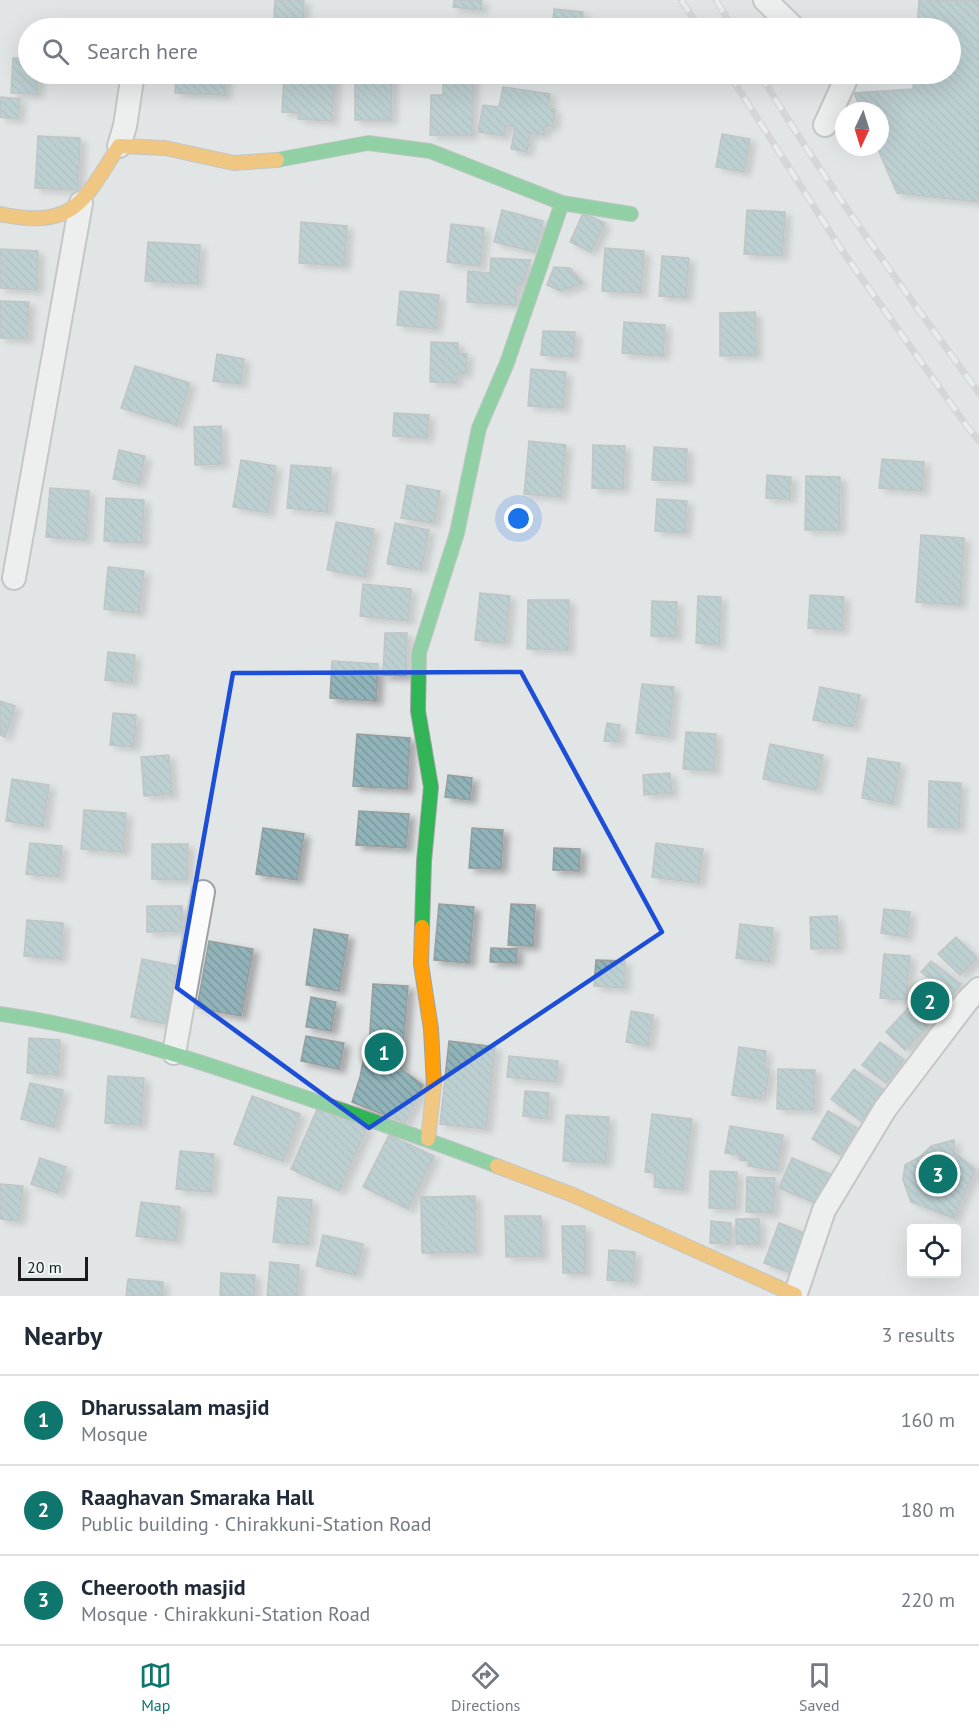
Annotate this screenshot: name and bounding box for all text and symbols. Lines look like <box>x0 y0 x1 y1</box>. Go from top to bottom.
search box <box>18 18 961 84</box>
icon: search <box>39 35 72 68</box>
text: Search here <box>87 37 198 65</box>
north arrow <box>835 102 889 156</box>
your location <box>504 504 533 533</box>
pin: 2 <box>910 978 950 1024</box>
pin: 1 <box>364 1030 404 1074</box>
pin: 3 <box>918 1152 958 1196</box>
map controls <box>907 1224 961 1278</box>
button: locate <box>907 1224 961 1278</box>
scale bar <box>18 1254 88 1282</box>
text: 20 m <box>27 1257 62 1277</box>
text: Nearby <box>24 1319 102 1352</box>
text: 3 results <box>882 1322 955 1348</box>
text: Dharussalam masjid <box>81 1393 269 1421</box>
text: 1 <box>38 1407 49 1433</box>
text: 160 m <box>901 1407 955 1433</box>
text: Mosque <box>81 1421 148 1447</box>
text: Raaghavan Smaraka Hall <box>81 1483 314 1511</box>
text: 2 <box>38 1497 49 1523</box>
text: 180 m <box>901 1497 955 1523</box>
text: Public building · Chirakkuni-Station Road <box>81 1511 431 1537</box>
text: Cheerooth masjid <box>81 1573 246 1601</box>
text: 3 <box>38 1587 49 1613</box>
text: 220 m <box>901 1587 955 1613</box>
text: Mosque · Chirakkuni-Station Road <box>81 1601 370 1627</box>
tab: Map <box>139 1659 172 1715</box>
tab: Directions <box>451 1659 520 1715</box>
tab: Saved <box>799 1659 840 1715</box>

